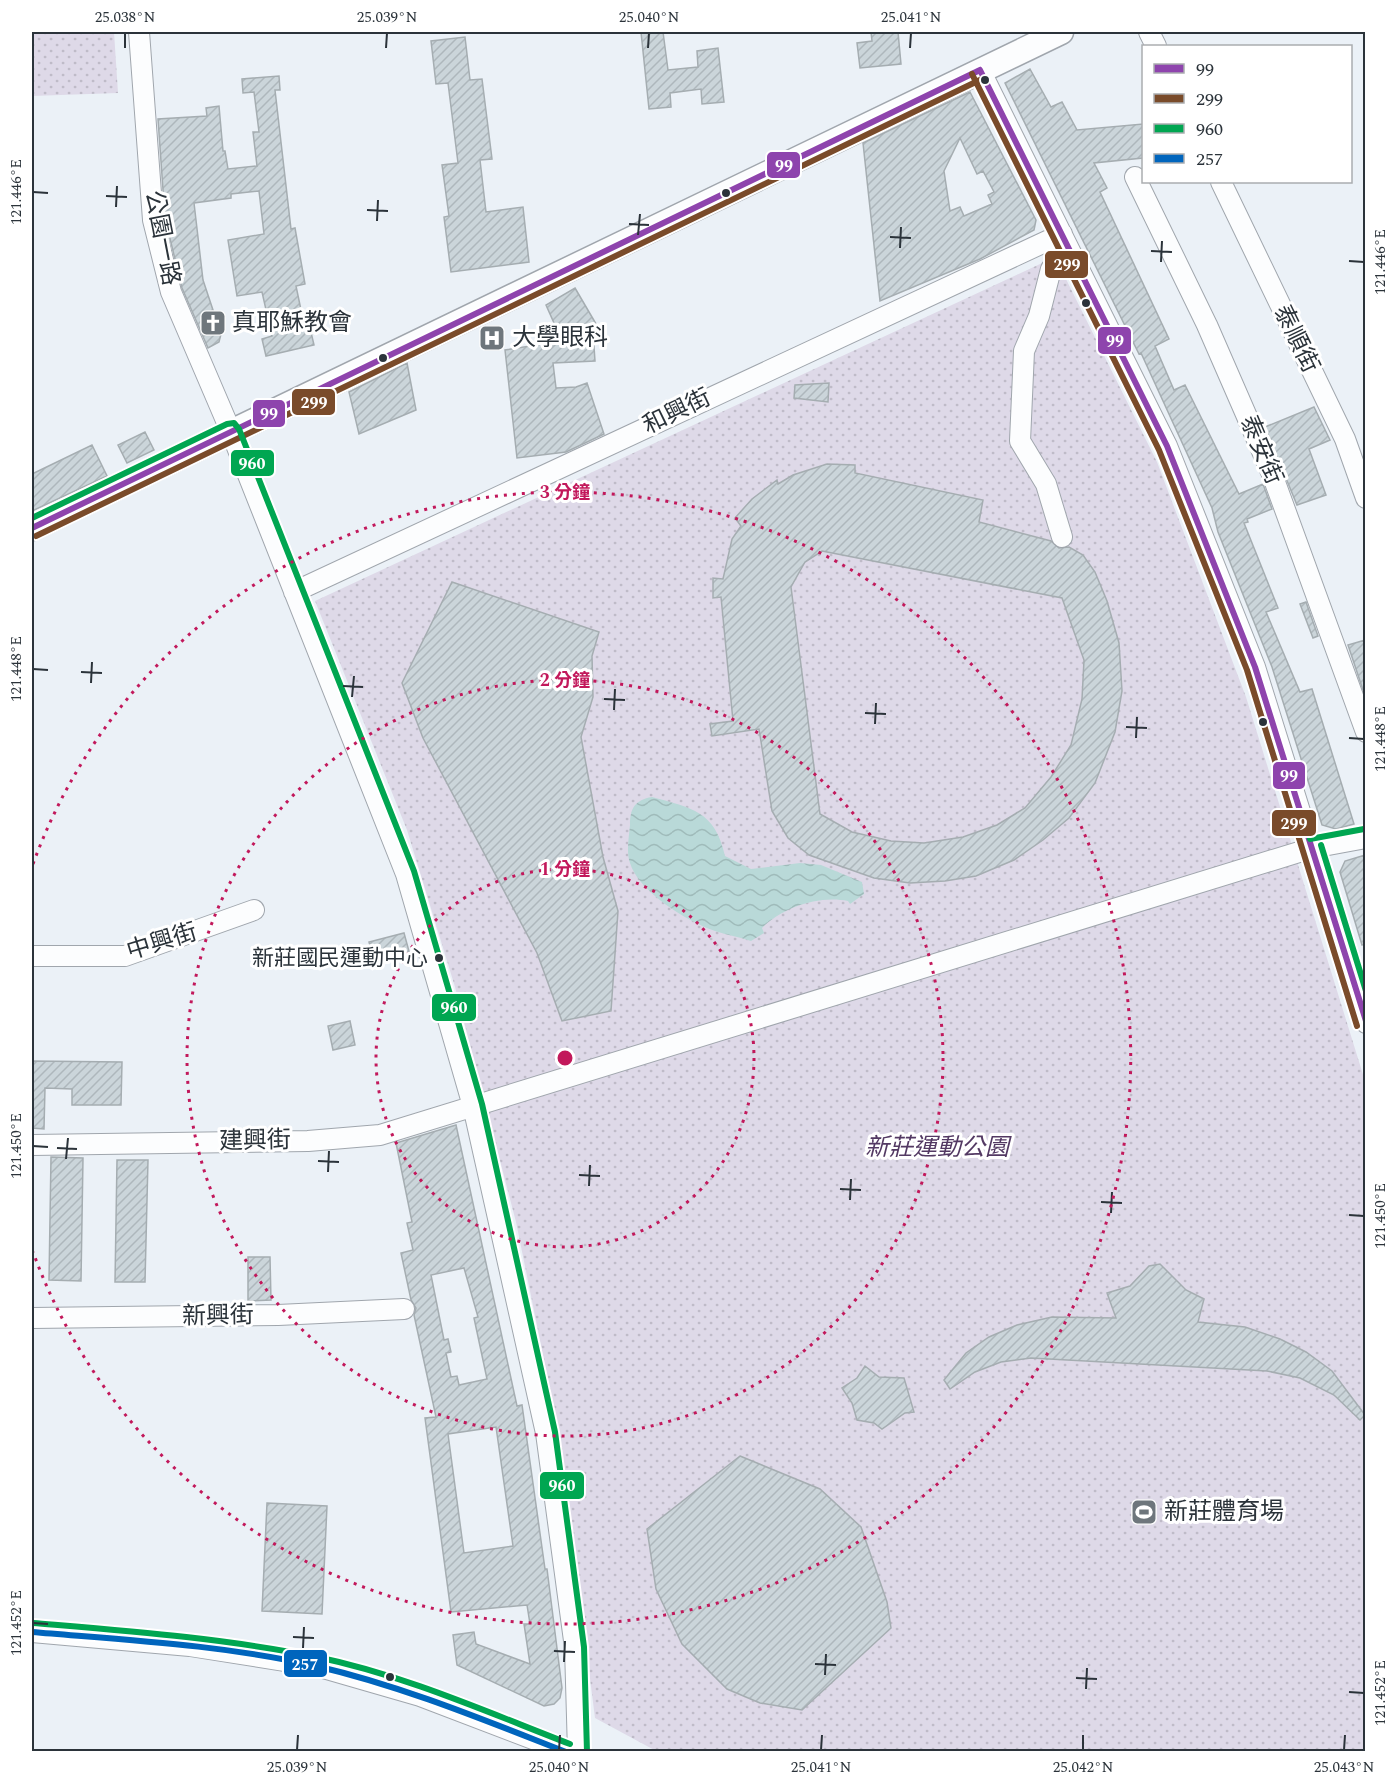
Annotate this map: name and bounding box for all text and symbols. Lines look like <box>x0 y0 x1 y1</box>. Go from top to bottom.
text: 25.038°N <box>95 6 155 29</box>
text: 25.039°N <box>357 6 417 29</box>
text: 25.040°N <box>619 6 679 29</box>
text: 25.041°N <box>881 6 941 29</box>
legend <box>1142 45 1352 183</box>
text: 99 <box>1196 56 1214 83</box>
unlabelled marker <box>979 74 991 86</box>
text: 299 <box>1196 86 1223 113</box>
text: 960 <box>1196 116 1223 143</box>
text: 257 <box>1196 146 1223 173</box>
line badge: 99 <box>766 151 801 179</box>
text: 99 <box>775 154 793 178</box>
text: 121.446°E <box>5 159 28 225</box>
street label: 公園一路 <box>135 187 189 289</box>
unlabelled marker <box>720 187 732 199</box>
text: 121.446°E <box>1369 229 1392 295</box>
line badge: 299 <box>1044 250 1089 279</box>
text: 299 <box>1054 253 1080 277</box>
unlabelled marker <box>1080 297 1092 309</box>
street label: 泰順街 <box>1264 299 1328 379</box>
place label: 真耶穌教會 <box>232 305 352 341</box>
church icon: 真耶穌教會 <box>198 308 228 338</box>
place label: 大學眼科 <box>512 320 608 356</box>
hospital icon: 大學眼科 <box>477 323 507 353</box>
line badge: 99 <box>1097 326 1132 355</box>
text: 99 <box>1106 329 1124 353</box>
unlabelled marker <box>377 352 389 364</box>
street label: 和興街 <box>637 380 717 444</box>
line badge: 299 <box>291 388 336 416</box>
text: 299 <box>301 391 327 415</box>
line badge: 99 <box>252 399 286 428</box>
text: 99 <box>260 402 278 426</box>
street label: 泰安街 <box>1230 410 1292 490</box>
line badge: 960 <box>230 449 275 477</box>
text: 960 <box>239 452 265 476</box>
text: 3 分鐘 <box>540 479 590 506</box>
text: 121.448°E <box>5 636 28 702</box>
text: 2 分鐘 <box>540 667 590 694</box>
text: 121.448°E <box>1369 706 1392 772</box>
unlabelled marker <box>1257 716 1269 728</box>
line badge: 99 <box>1272 761 1306 790</box>
text: 99 <box>1280 764 1298 788</box>
line badge: 299 <box>1271 809 1317 837</box>
text: 299 <box>1281 812 1307 836</box>
text: 1 分鐘 <box>540 856 590 883</box>
street label: 中興街 <box>122 914 202 970</box>
place label: 新莊國民運動中心 <box>252 942 428 975</box>
marker: 新莊國民運動中心 <box>433 952 445 964</box>
line badge: 960 <box>431 993 477 1022</box>
text: 960 <box>441 996 467 1020</box>
centre of rings <box>555 1048 575 1068</box>
text: 121.450°E <box>5 1113 28 1179</box>
street label: 建興街 <box>219 1122 291 1160</box>
park label: 新莊運動公園 <box>865 1130 1012 1166</box>
text: 121.450°E <box>1369 1183 1392 1249</box>
street label: 新興街 <box>182 1297 254 1335</box>
line badge: 960 <box>539 1471 585 1500</box>
text: 960 <box>549 1474 575 1498</box>
place label: 新莊體育場 <box>1164 1494 1284 1530</box>
sports icon: 新莊體育場 <box>1129 1497 1159 1527</box>
text: 121.452°E <box>5 1590 28 1656</box>
line badge: 257 <box>283 1649 328 1678</box>
text: 257 <box>292 1653 318 1677</box>
text: 121.452°E <box>1369 1660 1392 1726</box>
unlabelled marker <box>384 1671 396 1683</box>
text: 25.039°N <box>267 1756 327 1779</box>
text: 25.040°N <box>529 1756 589 1779</box>
text: 25.041°N <box>791 1756 851 1779</box>
text: 25.042°N <box>1053 1756 1113 1779</box>
text: 25.043°N <box>1314 1756 1374 1779</box>

